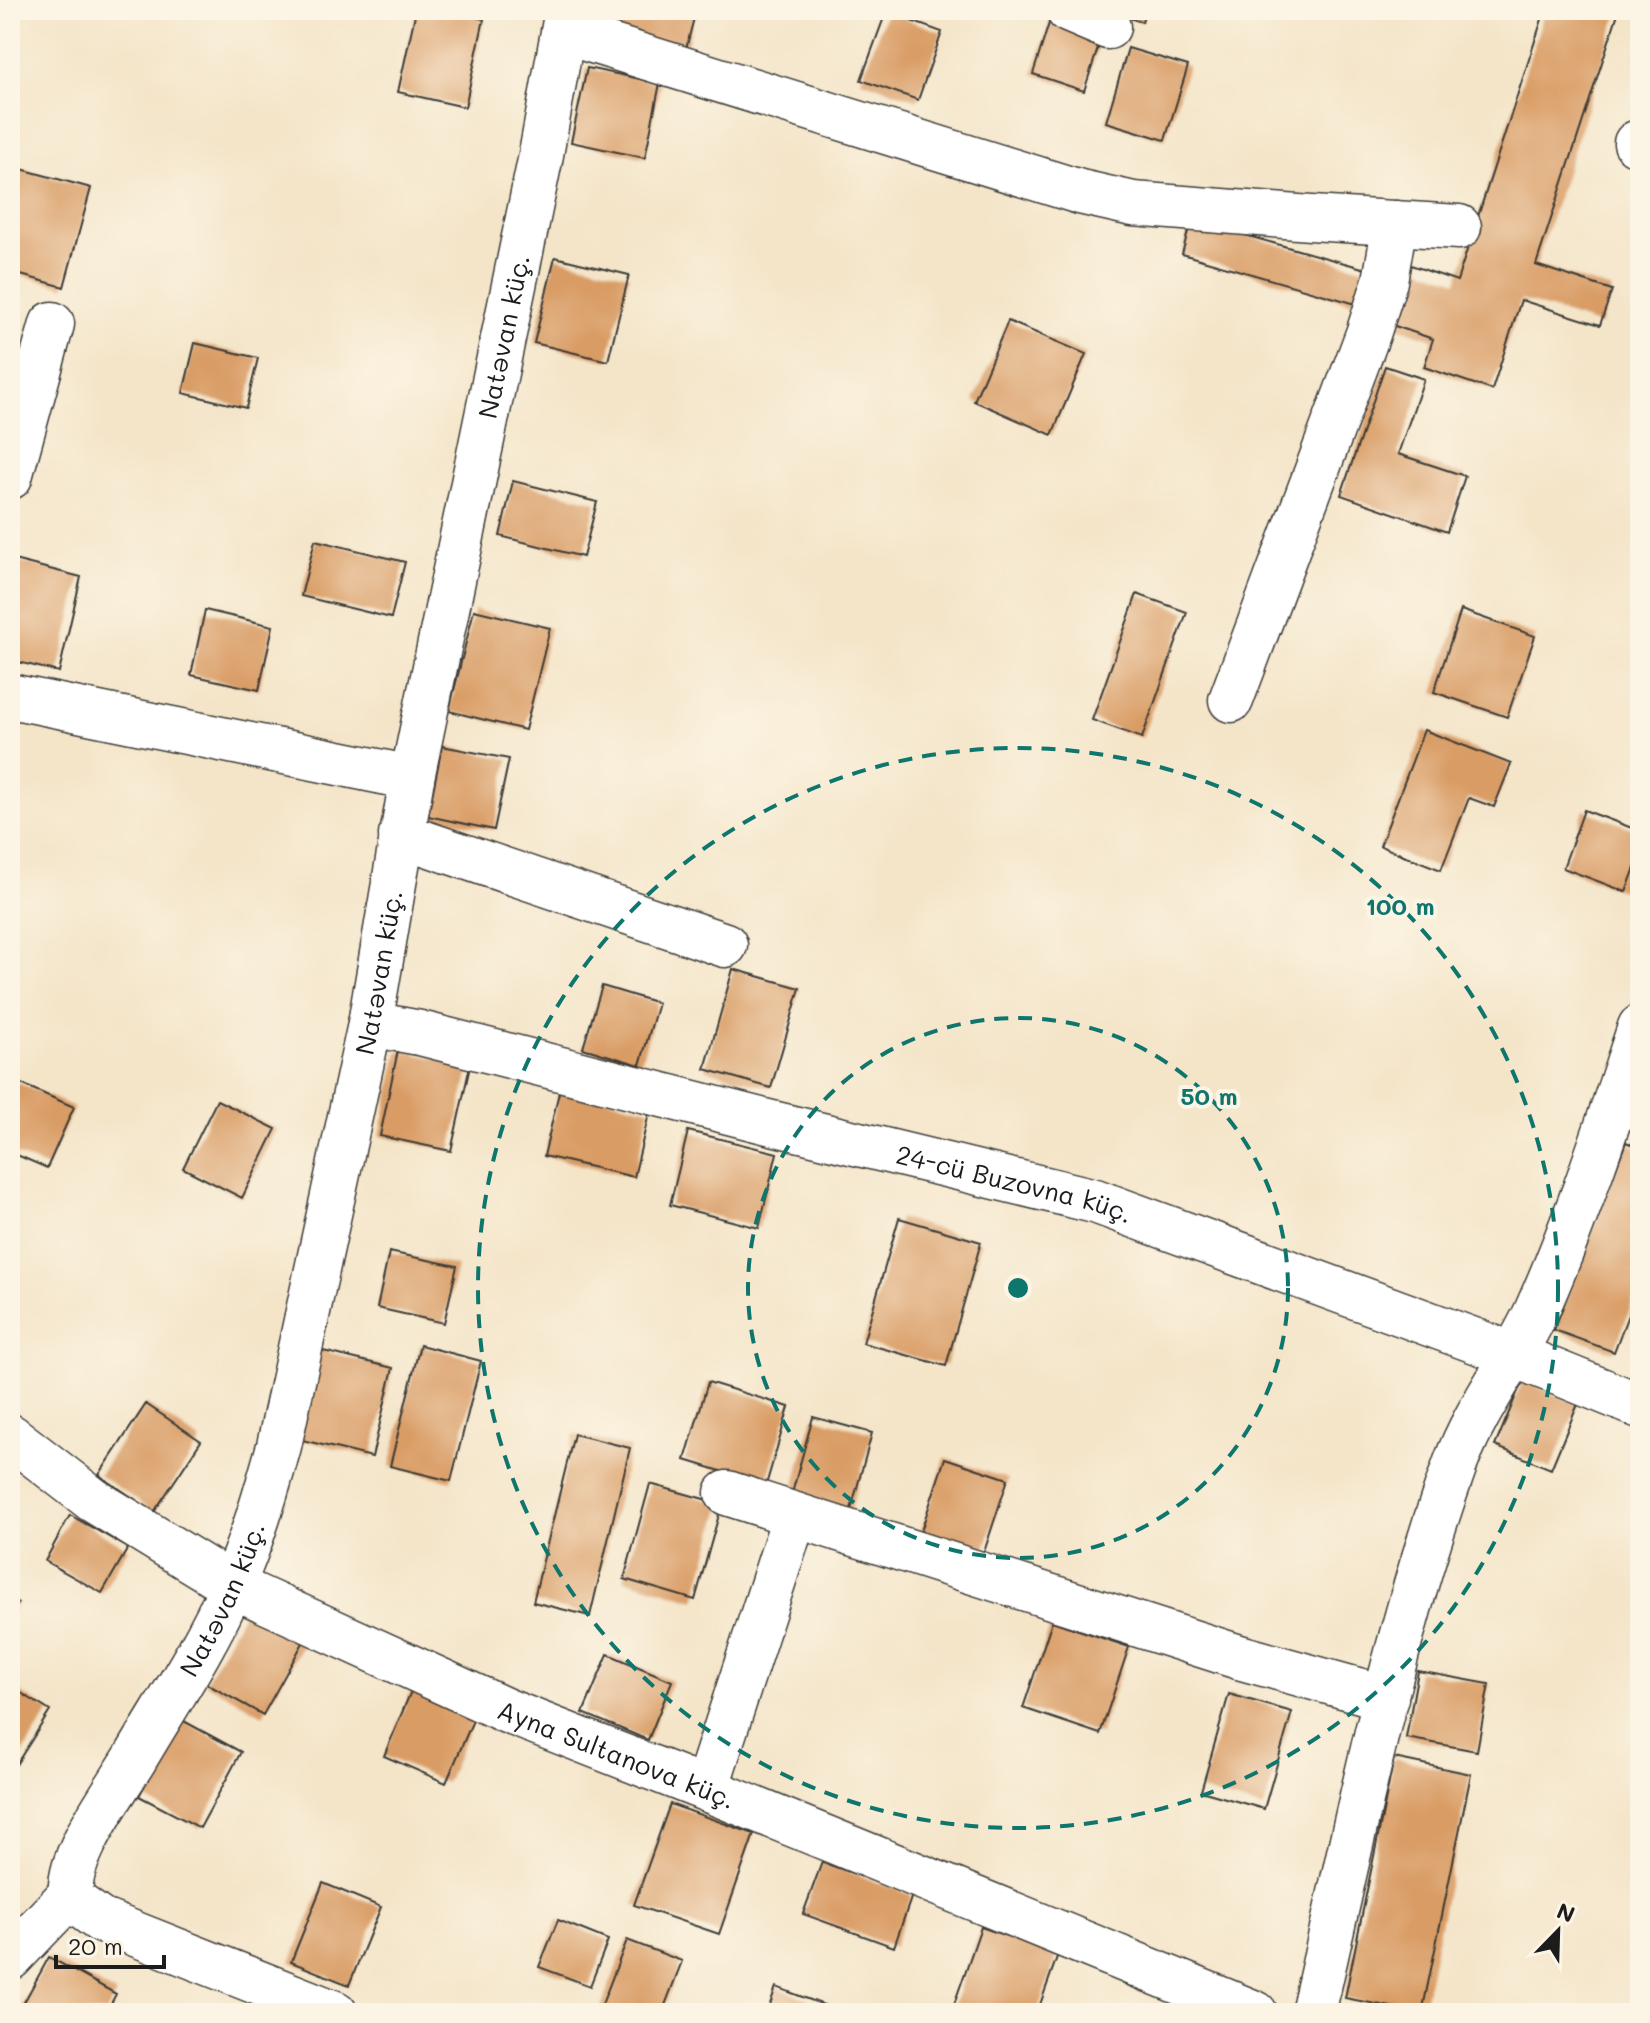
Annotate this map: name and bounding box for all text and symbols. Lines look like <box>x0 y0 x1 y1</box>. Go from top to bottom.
street label: Natəvan küç. <box>470 251 537 422</box>
street label: Natəvan küç. <box>347 887 410 1058</box>
text: 100 m <box>1365 890 1435 921</box>
text: 50 m <box>1180 1080 1238 1111</box>
street label: 24-cü Buzovna küç. <box>893 1137 1137 1230</box>
centre of rings <box>1004 1274 1032 1302</box>
street label: Natəvan küç. <box>171 1518 272 1683</box>
street label: Ayna Sultanova küç. <box>493 1692 741 1816</box>
north arrow <box>1518 1891 1598 1971</box>
text: N <box>1553 1896 1579 1929</box>
scale bar <box>56 1919 164 1969</box>
text: 20 m <box>68 1930 123 1961</box>

